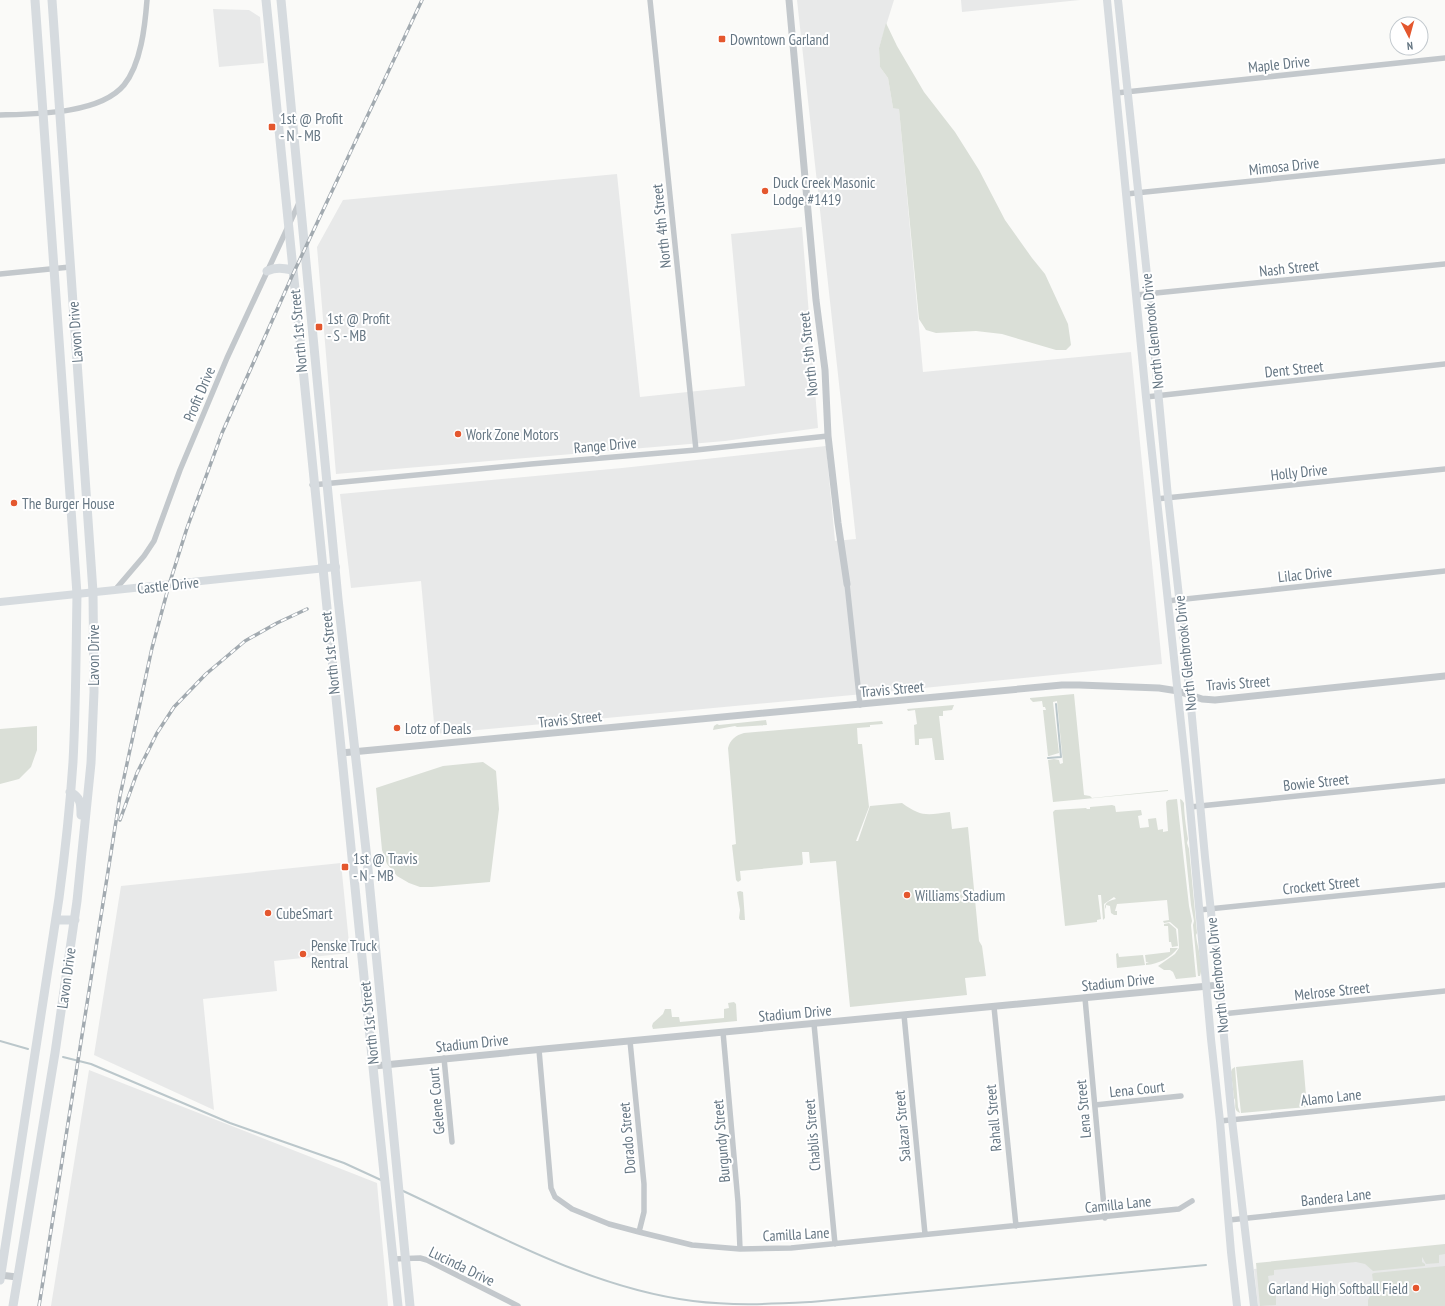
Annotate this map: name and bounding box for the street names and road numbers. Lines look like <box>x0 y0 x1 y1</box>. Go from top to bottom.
street label: Maple Drive <box>1247 51 1311 77</box>
street label: Mimosa Drive <box>1248 153 1320 179</box>
street label: North 4th Street <box>647 183 675 269</box>
street label: Nash Street <box>1258 255 1320 281</box>
street label: North Glenbrook Drive <box>1136 272 1168 390</box>
street label: North 1st Street <box>285 289 311 373</box>
street label: Lavon Drive <box>63 301 87 363</box>
street label: North 5th Street <box>794 311 822 397</box>
street label: Dent Street <box>1264 356 1324 382</box>
street label: Profit Drive <box>179 364 219 424</box>
street label: Range Drive <box>573 433 637 457</box>
street label: Holly Drive <box>1270 460 1328 484</box>
street label: Lilac Drive <box>1277 562 1333 586</box>
street label: Castle Drive <box>136 572 200 598</box>
street label: North Glenbrook Drive <box>1169 594 1201 712</box>
street label: North 1st Street <box>316 611 344 695</box>
street label: Lavon Drive <box>84 624 103 686</box>
street label: Travis Street <box>1205 671 1271 695</box>
street label: Travis Street <box>859 677 925 701</box>
street label: Travis Street <box>537 706 603 732</box>
street label: Bowie Street <box>1282 769 1350 795</box>
street label: Crockett Street <box>1282 872 1360 898</box>
street label: North Glenbrook Drive <box>1201 916 1233 1034</box>
street label: Lavon Drive <box>52 946 80 1010</box>
street label: Stadium Drive <box>1081 969 1155 995</box>
street label: Melrose Street <box>1294 978 1370 1004</box>
street label: North 1st Street <box>355 981 383 1065</box>
street label: Stadium Drive <box>758 1000 832 1026</box>
street label: Stadium Drive <box>435 1030 509 1056</box>
street label: Gelene Court <box>424 1067 448 1135</box>
street label: Lena Court <box>1108 1077 1166 1101</box>
street label: Lena Street <box>1071 1079 1095 1139</box>
street label: Rahall Street <box>981 1084 1005 1152</box>
street label: Alamo Lane <box>1300 1084 1362 1110</box>
street label: Salazar Street <box>889 1089 915 1163</box>
street label: Chablis Street <box>799 1098 825 1172</box>
street label: Burgundy Street <box>708 1099 734 1183</box>
street label: Dorado Street <box>614 1101 640 1175</box>
street label: Bandera Lane <box>1300 1184 1372 1210</box>
street label: Camilla Lane <box>1084 1191 1152 1217</box>
street label: Camilla Lane <box>762 1223 830 1245</box>
street label: Lucinda Drive <box>426 1242 498 1290</box>

